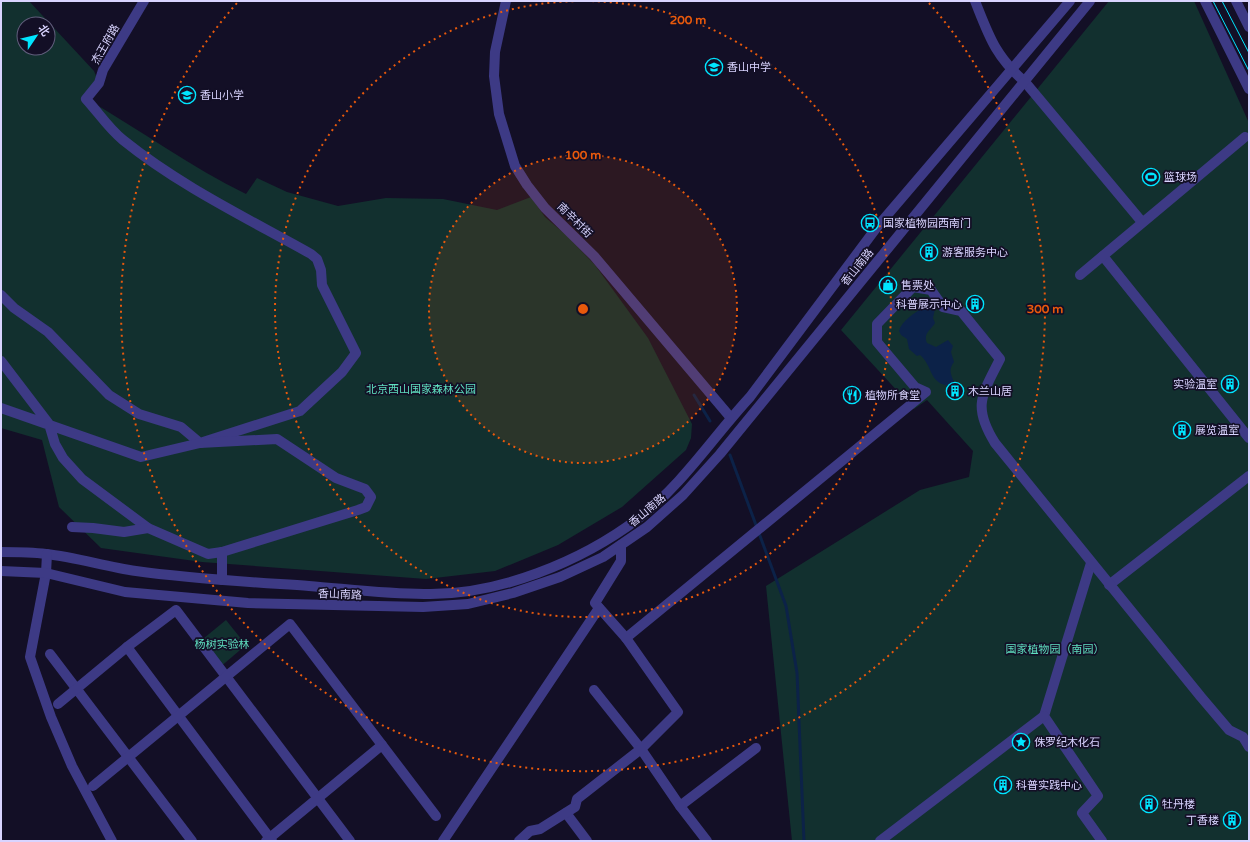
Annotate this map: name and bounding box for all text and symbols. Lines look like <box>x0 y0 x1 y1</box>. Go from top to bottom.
text: 200 m <box>670 13 706 27</box>
north arrow <box>16 16 56 56</box>
text: 北 <box>35 22 52 39</box>
street label: 杰王府路 <box>89 22 122 67</box>
school or university icon: 香山中学 <box>704 57 724 77</box>
place label: 香山中学 <box>727 61 771 74</box>
school or university icon: 香山小学 <box>177 85 197 105</box>
place label: 香山小学 <box>200 89 244 102</box>
text: 100 m <box>565 148 601 162</box>
sports icon: 篮球场 <box>1141 167 1161 187</box>
place label: 篮球场 <box>1164 171 1197 184</box>
street label: 南辛村街 <box>554 200 595 241</box>
bus stop icon: 国家植物园西南门 <box>860 213 880 233</box>
place label: 国家植物园西南门 <box>883 217 971 230</box>
building icon: 游客服务中心 <box>919 242 939 262</box>
street label: 香山南路 <box>838 246 876 289</box>
place label: 游客服务中心 <box>942 246 1008 259</box>
shop icon: 售票处 <box>878 275 898 295</box>
place label: 售票处 <box>901 279 934 292</box>
building icon: 科普展示中心 <box>965 294 985 314</box>
place label: 科普展示中心 <box>896 298 962 311</box>
centre of rings <box>576 302 590 316</box>
text: 300 m <box>1027 302 1063 316</box>
building icon: 实验温室 <box>1220 374 1240 394</box>
place label: 实验温室 <box>1173 378 1217 391</box>
building icon: 木兰山居 <box>945 381 965 401</box>
park label: 北京西山国家森林公园 <box>366 383 476 396</box>
restaurant icon: 植物所食堂 <box>842 385 862 405</box>
place label: 木兰山居 <box>968 385 1012 398</box>
place label: 植物所食堂 <box>865 389 920 402</box>
building icon: 展览温室 <box>1172 420 1192 440</box>
place label: 展览温室 <box>1195 424 1239 437</box>
street label: 香山南路 <box>626 491 668 530</box>
street label: 香山南路 <box>318 587 362 602</box>
park label: 杨树实验林 <box>195 638 250 651</box>
park label: 国家植物园（南园） <box>1006 643 1105 656</box>
place icon: 侏罗纪木化石 <box>1011 732 1031 752</box>
place label: 侏罗纪木化石 <box>1034 736 1100 749</box>
building icon: 科普实践中心 <box>993 775 1013 795</box>
place label: 科普实践中心 <box>1016 779 1082 792</box>
building icon: 牡丹楼 <box>1139 794 1159 814</box>
place label: 牡丹楼 <box>1162 798 1195 811</box>
building icon: 丁香楼 <box>1222 810 1242 830</box>
place label: 丁香楼 <box>1186 814 1219 827</box>

